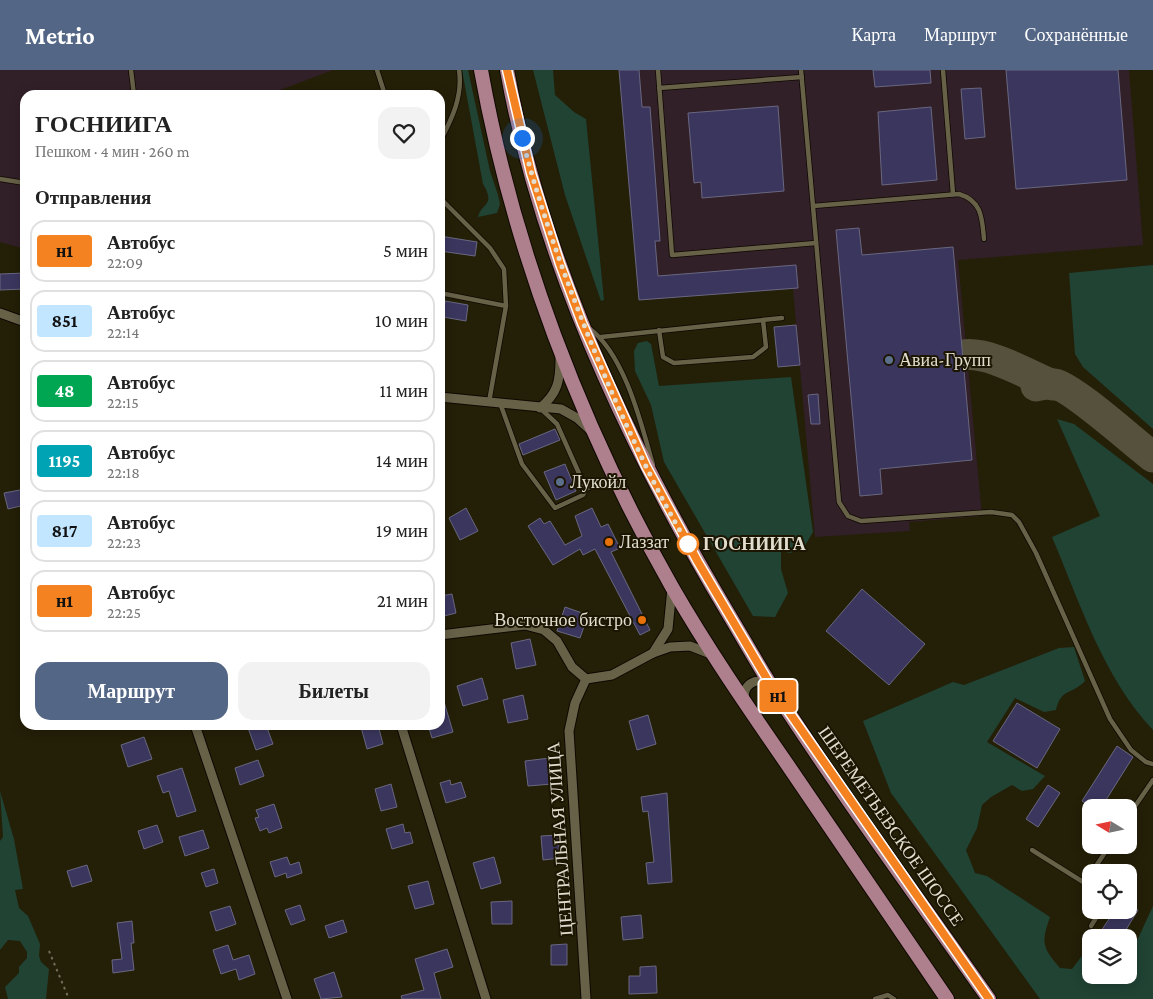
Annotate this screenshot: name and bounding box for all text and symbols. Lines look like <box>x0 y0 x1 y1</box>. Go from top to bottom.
text: Metrio <box>25 22 95 49</box>
text: Карта <box>851 25 896 45</box>
text: Маршрут <box>924 25 996 45</box>
text: Сохранённые <box>1024 25 1128 45</box>
button: heart <box>378 107 430 159</box>
text: ГОСНИИГА <box>35 110 172 137</box>
your location <box>510 126 535 151</box>
text: Пешком · 4 мин · 260 m <box>35 143 190 160</box>
text: Отправления <box>35 187 151 208</box>
text: Автобус <box>107 232 175 253</box>
text: 5 мин <box>383 240 428 261</box>
text: н1 <box>56 241 73 261</box>
text: 22:09 <box>107 254 143 271</box>
text: Автобус <box>107 302 175 323</box>
text: 10 мин <box>375 310 428 331</box>
text: 851 <box>52 311 77 331</box>
text: 22:14 <box>107 324 139 341</box>
place label: Авиа-Групп <box>899 350 991 370</box>
marker: Авиа-Групп <box>883 354 895 366</box>
text: Автобус <box>107 372 175 393</box>
text: 11 мин <box>379 380 428 401</box>
text: 48 <box>54 381 75 401</box>
text: 22:15 <box>107 394 139 411</box>
text: Автобус <box>107 442 175 463</box>
text: 14 мин <box>376 450 428 471</box>
text: 1195 <box>49 451 80 471</box>
text: 22:18 <box>107 464 140 481</box>
place label: Лукойл <box>570 472 626 492</box>
marker: Лукойл <box>554 476 566 488</box>
text: Автобус <box>107 512 175 533</box>
text: 19 мин <box>376 520 428 541</box>
text: 817 <box>52 521 77 541</box>
place label: Лаззат <box>619 532 669 552</box>
marker: ГОСНИИГА <box>677 533 699 555</box>
text: 22:23 <box>107 534 141 551</box>
place label: ГОСНИИГА <box>703 534 806 554</box>
marker: Лаззат <box>603 536 615 548</box>
text: Автобус <box>107 582 175 603</box>
text: 21 мин <box>377 590 428 611</box>
text: н1 <box>56 591 73 611</box>
text: 22:25 <box>107 604 141 621</box>
place label: Восточное бистро <box>494 610 632 630</box>
marker: Восточное бистро <box>636 614 648 626</box>
button: Маршрут <box>35 662 228 720</box>
button: Билеты <box>238 662 430 720</box>
line badge: н1 <box>756 680 800 712</box>
text: н1 <box>769 686 787 706</box>
street label: ШЕРЕМЕТЬЕВСКОЕ ШОССЕ <box>814 722 968 930</box>
street label: ЦЕНТРАЛЬНАЯ УЛИЦА <box>543 741 577 937</box>
north arrow <box>1082 799 1138 854</box>
map controls <box>1082 799 1137 984</box>
button: locate <box>1082 864 1137 919</box>
button: layers <box>1082 929 1137 984</box>

